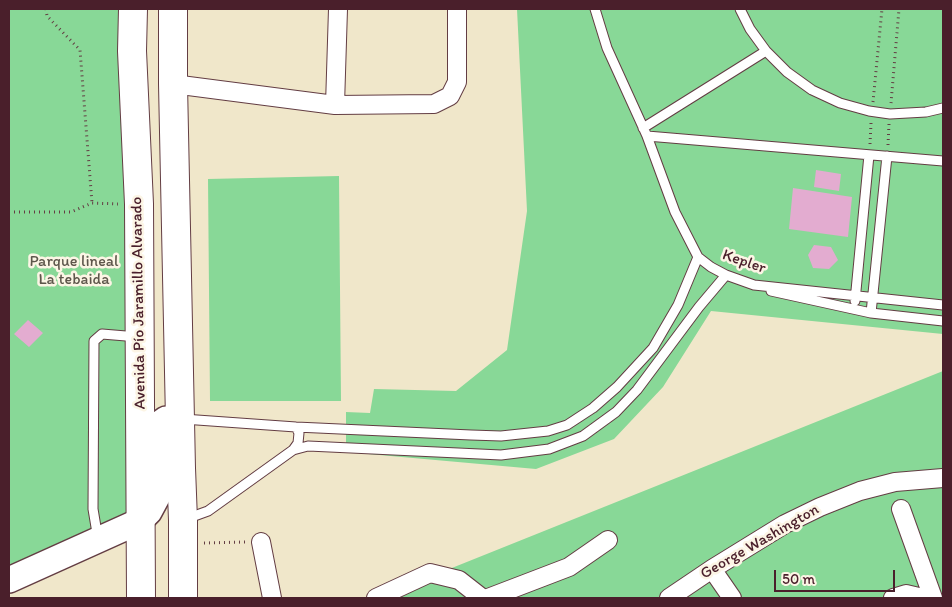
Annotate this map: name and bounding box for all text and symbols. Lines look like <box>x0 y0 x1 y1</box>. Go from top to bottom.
street label: Avenida Pío Jaramillo Alvarado <box>128 196 150 410</box>
street label: Kepler <box>720 246 768 278</box>
park label: Parque lineal La tebaida <box>29 252 119 290</box>
street label: George Washington <box>697 500 823 584</box>
scale bar <box>777 560 898 592</box>
text: 50 m <box>782 570 815 588</box>

